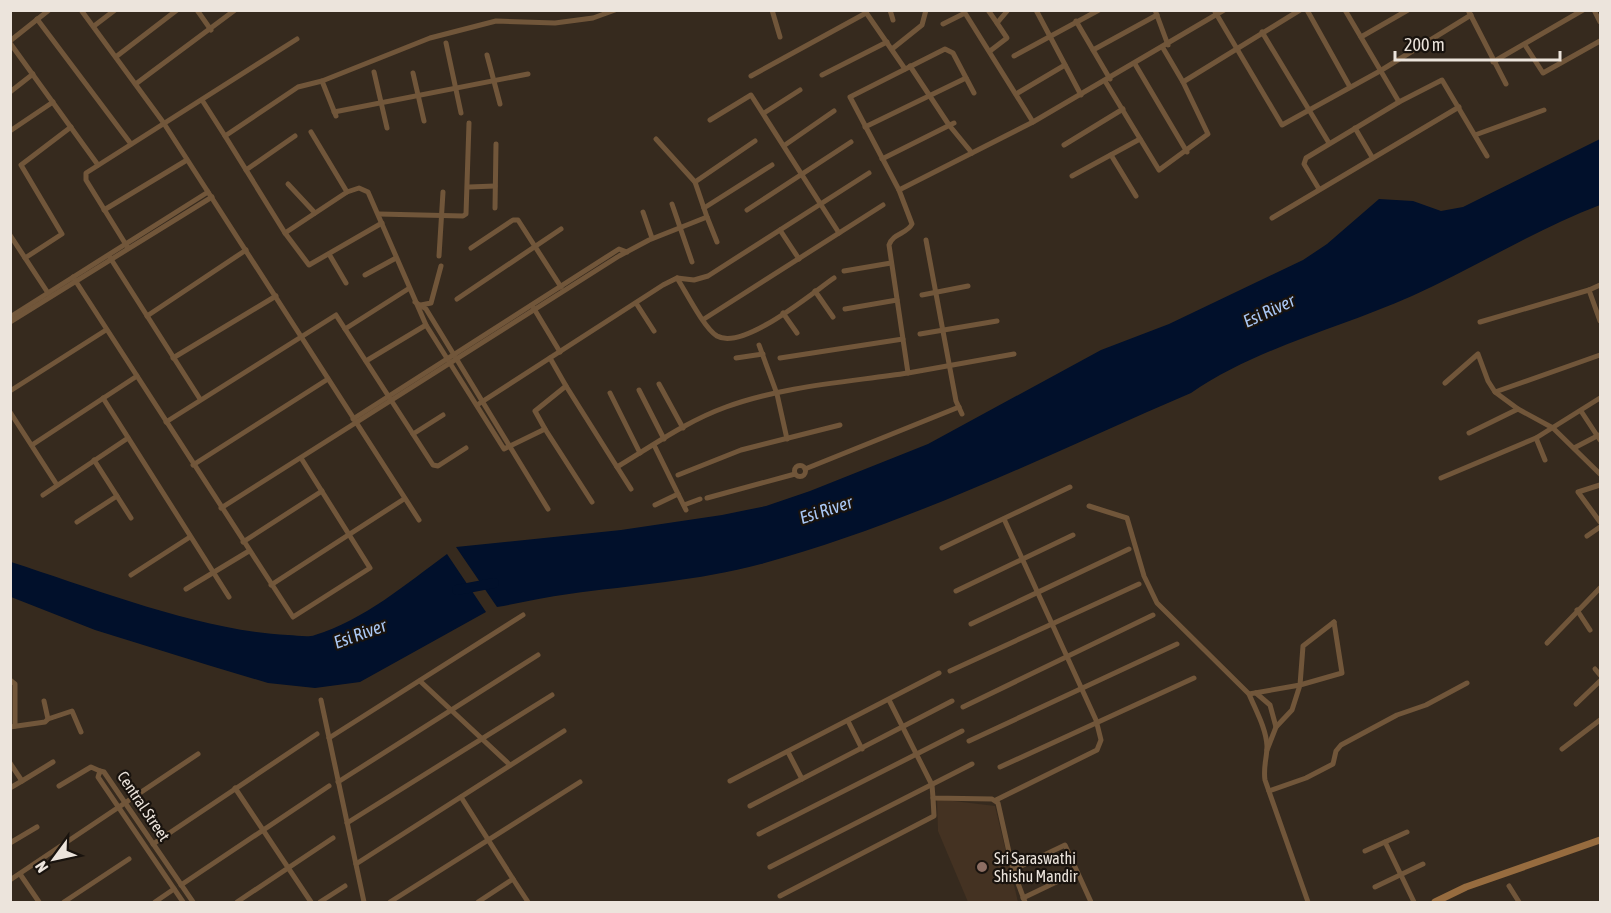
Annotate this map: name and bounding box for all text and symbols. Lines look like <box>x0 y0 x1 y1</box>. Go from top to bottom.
scale bar <box>1395 24 1560 62</box>
text: 200 m <box>1404 34 1445 55</box>
water label: Esi River <box>1240 289 1299 332</box>
water label: Esi River <box>797 491 856 528</box>
water label: Esi River <box>331 614 390 653</box>
street label: Central Street <box>114 768 174 845</box>
north arrow <box>24 829 84 889</box>
place label: Sri Saraswathi Shishu Mandir <box>994 849 1078 885</box>
text: N <box>31 858 52 876</box>
marker: Sri Saraswathi Shishu Mandir <box>975 860 989 874</box>

